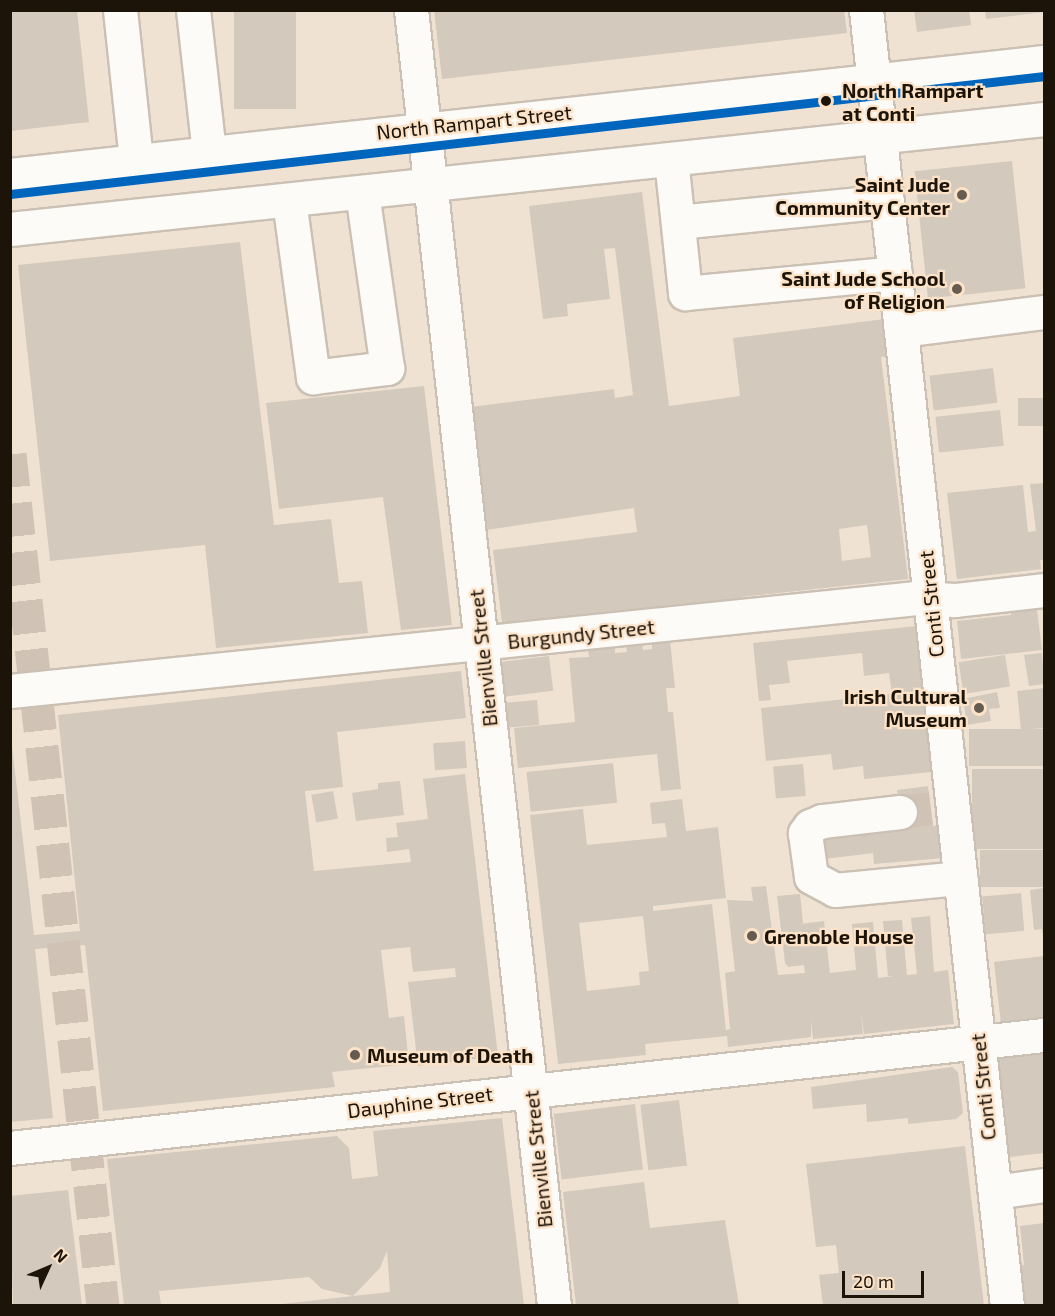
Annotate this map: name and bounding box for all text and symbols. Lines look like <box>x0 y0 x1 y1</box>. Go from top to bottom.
place label: North Rampart at Conti <box>842 78 983 125</box>
marker: North Rampart at Conti <box>815 90 837 112</box>
street label: North Rampart Street <box>375 100 573 144</box>
place label: Saint Jude Community Center <box>775 172 950 219</box>
marker: Saint Jude Community Center <box>955 188 969 202</box>
place label: Saint Jude School of Religion <box>781 266 945 313</box>
marker: Saint Jude School of Religion <box>950 282 964 296</box>
street label: Conti Street <box>913 550 949 658</box>
street label: Bienville Street <box>464 588 502 728</box>
street label: Burgundy Street <box>506 614 656 654</box>
place label: Irish Cultural Museum <box>844 684 967 731</box>
marker: Irish Cultural Museum <box>972 701 986 715</box>
place label: Grenoble House <box>764 924 914 948</box>
marker: Grenoble House <box>745 929 759 943</box>
street label: Conti Street <box>965 1033 1001 1141</box>
place label: Museum of Death <box>367 1043 534 1067</box>
marker: Museum of Death <box>348 1048 362 1062</box>
street label: Dauphine Street <box>346 1081 494 1123</box>
street label: Bienville Street <box>519 1089 557 1229</box>
north arrow <box>18 1238 78 1298</box>
text: N <box>50 1244 72 1266</box>
scale bar <box>845 1259 928 1297</box>
text: 20 m <box>853 1270 894 1292</box>

